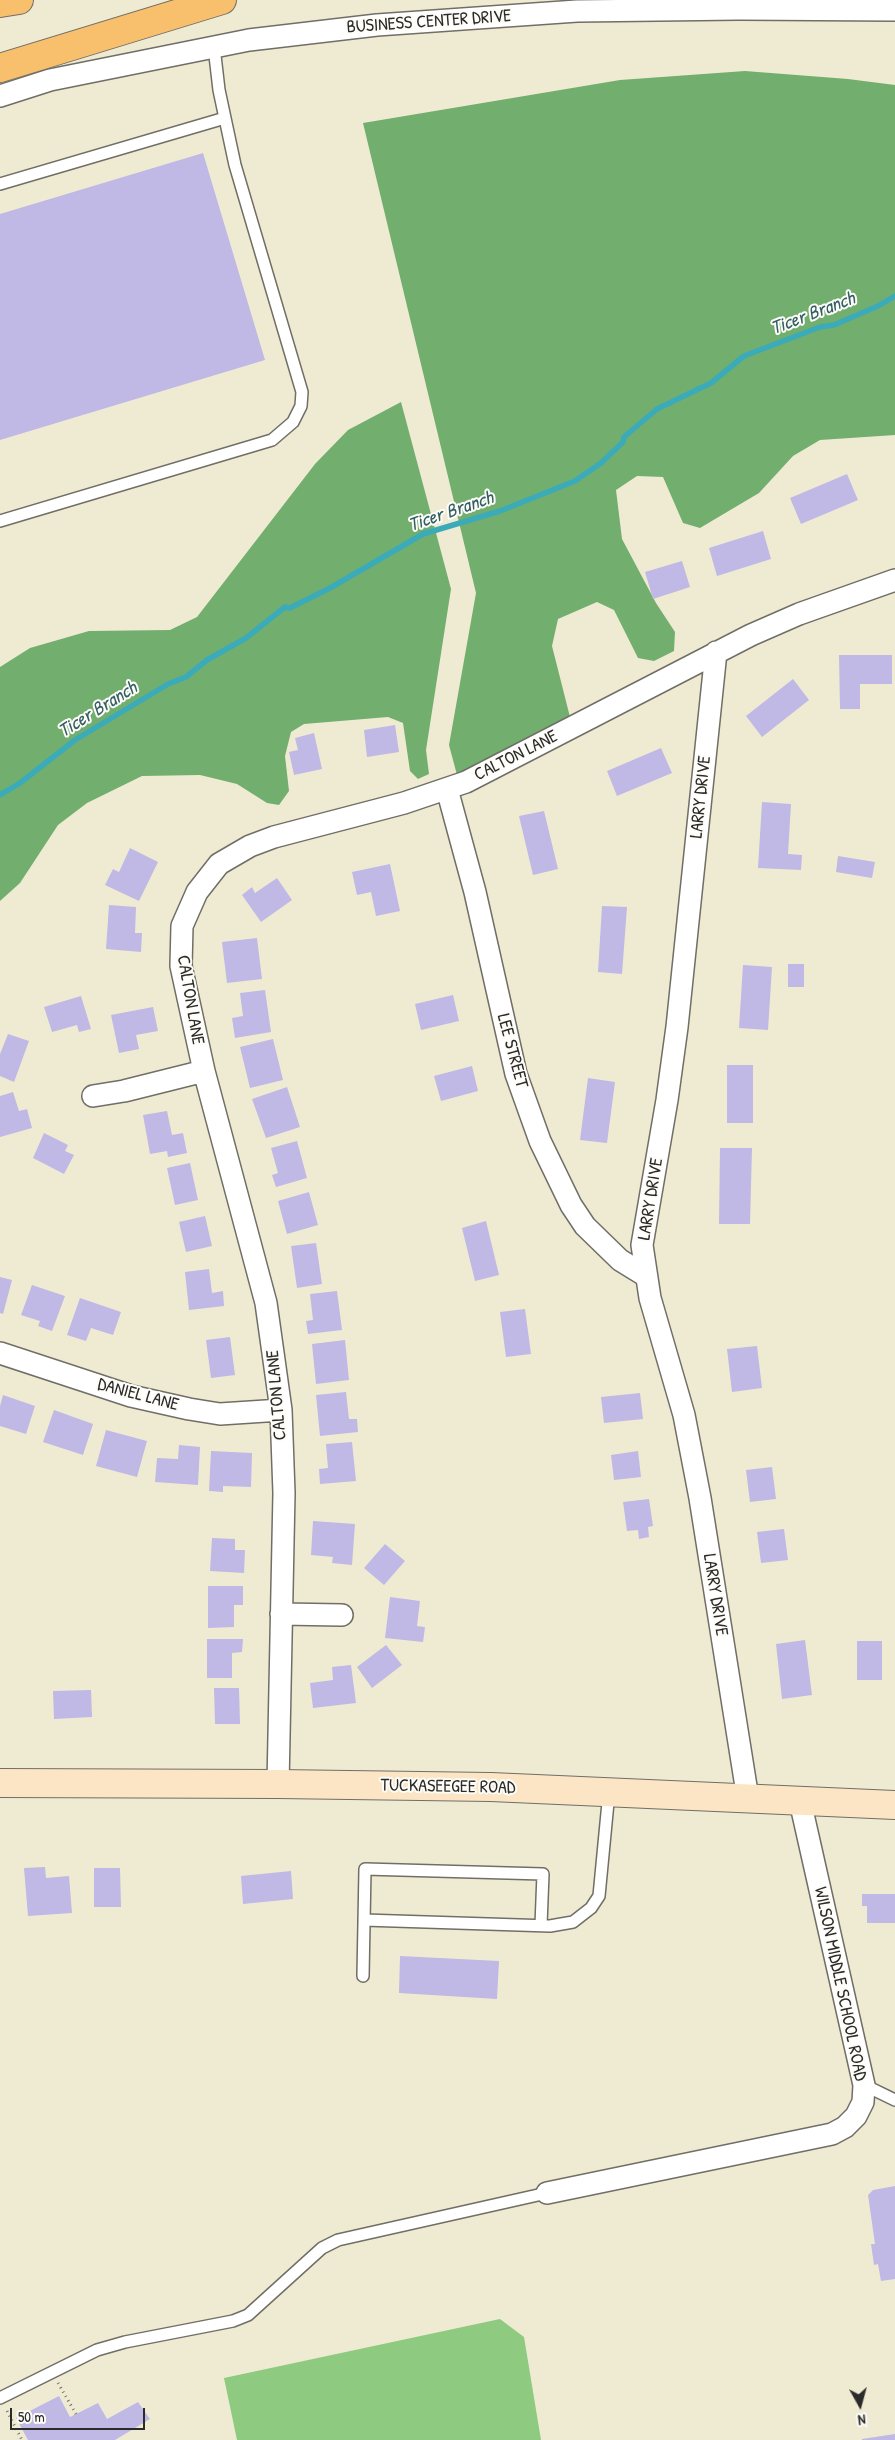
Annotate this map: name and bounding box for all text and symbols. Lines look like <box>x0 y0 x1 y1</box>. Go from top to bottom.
street label: BUSINESS CENTER DRIVE <box>346 5 512 39</box>
water label: Ticer Branch <box>768 288 858 340</box>
water label: Ticer Branch <box>406 487 496 537</box>
water label: Ticer Branch <box>55 677 141 743</box>
street label: CALTON LANE <box>471 726 561 786</box>
street label: LARRY DRIVE <box>686 755 716 839</box>
street label: CALTON LANE <box>172 954 208 1046</box>
street label: LEE STREET <box>492 1012 532 1090</box>
street label: LARRY DRIVE <box>634 1156 668 1242</box>
street label: CALTON LANE <box>262 1349 292 1441</box>
street label: DANIEL LANE <box>95 1374 181 1416</box>
street label: LARRY DRIVE <box>698 1552 732 1638</box>
street label: TUCKASEEGEE ROAD <box>380 1775 516 1799</box>
street label: WILSON MIDDLE SCHOOL ROAD <box>809 1885 871 2083</box>
north arrow <box>835 2380 885 2430</box>
scale bar <box>12 2398 148 2430</box>
text: 50 m <box>18 2406 45 2427</box>
text: N <box>857 2411 867 2430</box>

